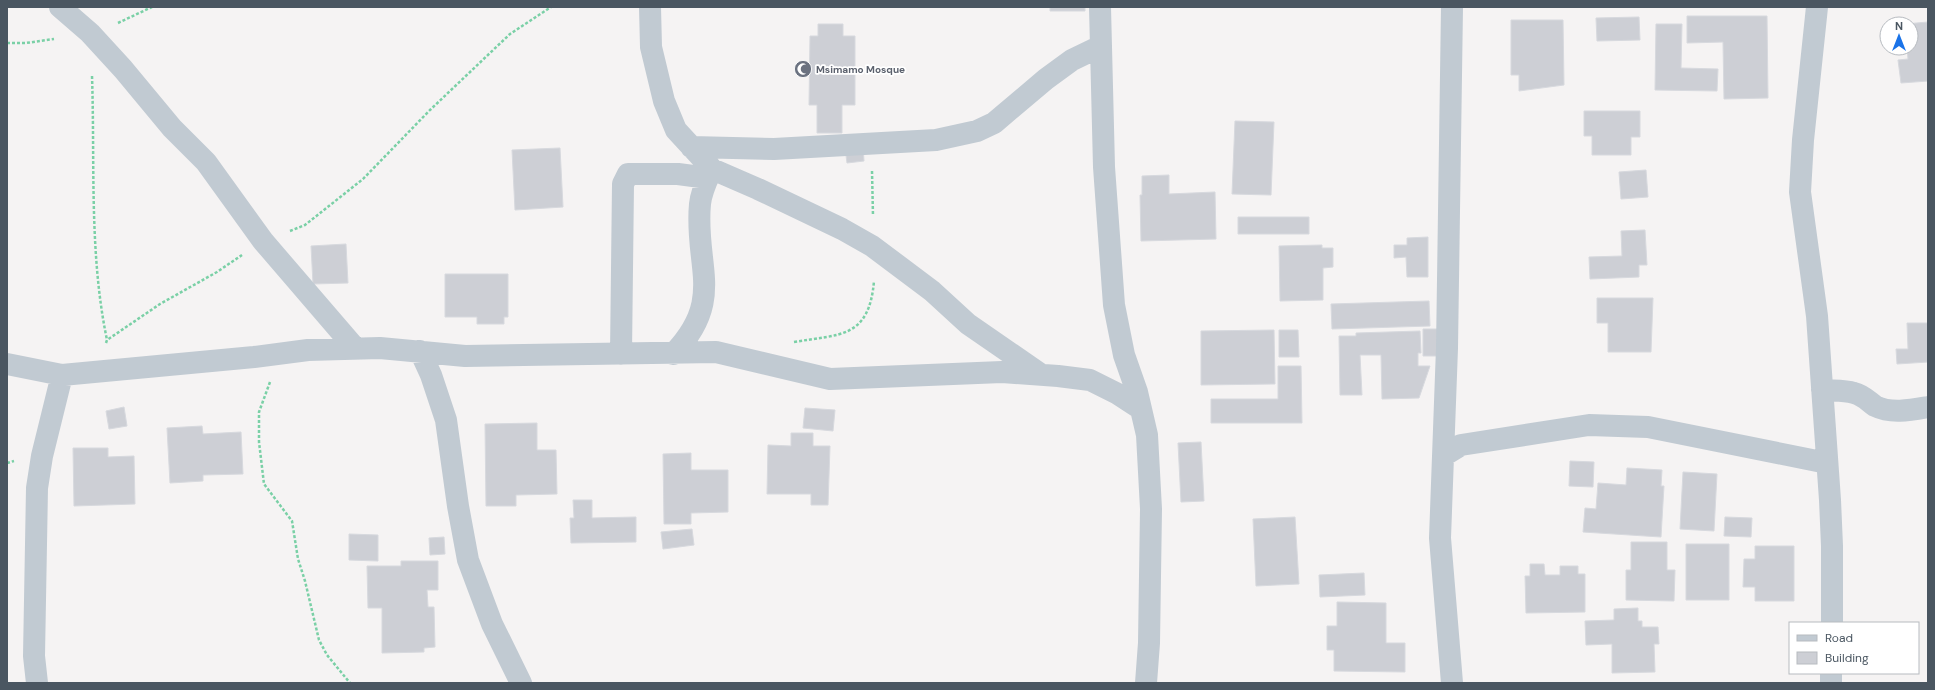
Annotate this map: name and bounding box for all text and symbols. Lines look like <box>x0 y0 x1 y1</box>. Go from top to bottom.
north arrow <box>1879 16 1919 56</box>
text: N <box>1895 19 1903 33</box>
mosque icon: Msimamo Mosque <box>793 59 813 79</box>
place label: Msimamo Mosque <box>816 63 905 76</box>
legend <box>1789 622 1919 674</box>
text: Road <box>1825 630 1853 646</box>
text: Building <box>1825 650 1869 666</box>

